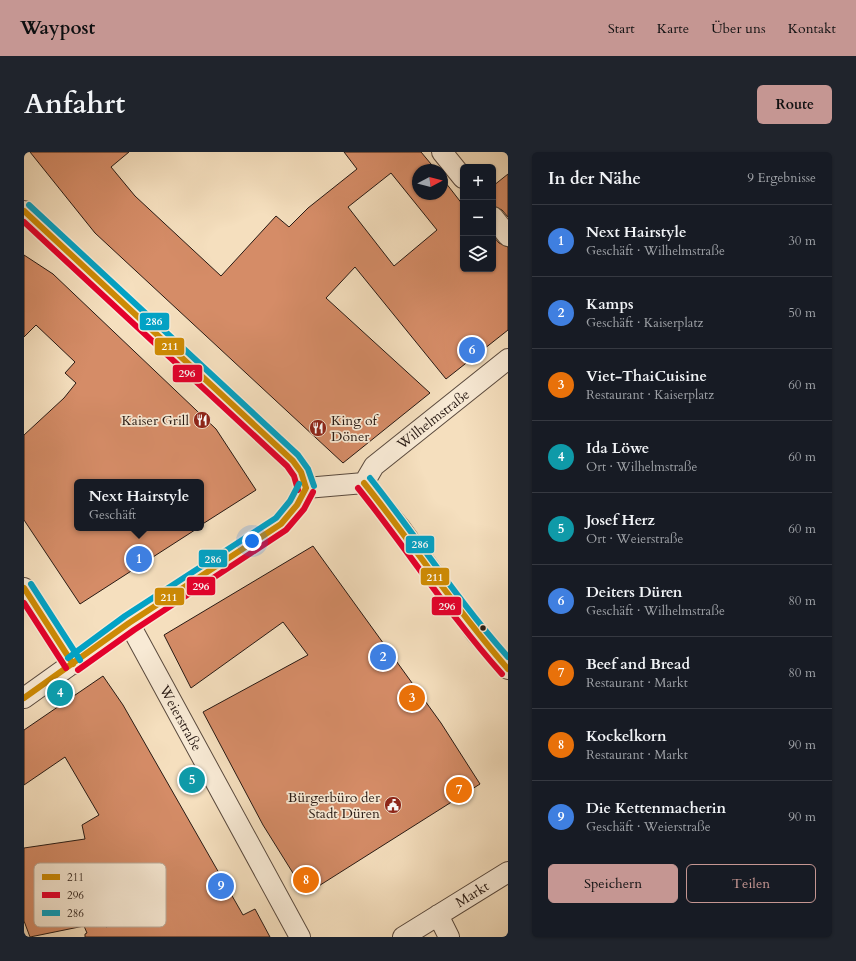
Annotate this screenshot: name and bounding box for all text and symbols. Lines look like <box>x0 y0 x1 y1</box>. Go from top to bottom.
text: Waypost <box>20 15 95 41</box>
text: Start <box>608 19 635 38</box>
text: Karte <box>657 19 689 38</box>
text: Über uns <box>711 19 766 38</box>
text: Kontakt <box>788 19 836 38</box>
text: Anfahrt <box>24 85 125 123</box>
button: Route <box>757 85 832 124</box>
north arrow <box>412 164 448 200</box>
map controls <box>460 164 496 272</box>
button: + <box>460 164 496 200</box>
text: In der Nähe <box>548 167 641 190</box>
text: 9 Ergebnisse <box>747 169 816 187</box>
button: − <box>460 200 496 236</box>
text: Next Hairstyle <box>586 222 686 242</box>
text: 1 <box>558 232 564 250</box>
text: 30 m <box>788 232 816 250</box>
button: layers <box>460 236 496 272</box>
text: Geschäft · Wilhelmstraße <box>586 242 725 260</box>
text: Kamps <box>586 294 634 314</box>
text: 2 <box>558 304 564 322</box>
text: 50 m <box>788 304 816 322</box>
line badge: 286 <box>139 312 170 331</box>
text: 286 <box>146 314 163 329</box>
text: Geschäft · Kaiserplatz <box>586 314 703 332</box>
pin: 6 <box>459 335 485 365</box>
line badge: 211 <box>154 337 185 356</box>
text: 211 <box>162 339 178 354</box>
line badge: 296 <box>172 364 203 383</box>
text: 296 <box>179 366 196 381</box>
text: Viet-ThaiCuisine <box>586 366 707 386</box>
text: 3 <box>558 376 564 394</box>
text: 60 m <box>788 376 816 394</box>
street label: Wilhelmstraße <box>392 385 474 454</box>
text: Restaurant · Kaiserplatz <box>586 386 714 404</box>
restaurant icon: Kaiser Grill <box>192 410 212 430</box>
place label: Kaiser Grill <box>121 411 189 430</box>
place label: King of Döner <box>331 411 379 446</box>
restaurant icon: King of Döner <box>308 418 328 438</box>
text: Ida Löwe <box>586 438 649 458</box>
text: 4 <box>558 448 564 466</box>
text: 60 m <box>788 448 816 466</box>
text: Ort · Wilhelmstraße <box>586 458 698 476</box>
popup <box>74 479 204 531</box>
text: Next Hairstyle <box>89 486 189 506</box>
text: Geschäft <box>89 506 136 524</box>
text: Josef Herz <box>586 510 655 530</box>
text: 5 <box>558 520 564 538</box>
text: 60 m <box>788 520 816 538</box>
text: Ort · Weierstraße <box>586 530 683 548</box>
your location <box>242 531 262 551</box>
line badge: 286 <box>405 535 435 554</box>
text: 286 <box>412 537 429 552</box>
pin: 1 <box>126 544 152 574</box>
line badge: 286 <box>198 549 228 568</box>
text: 286 <box>205 552 222 567</box>
line badge: 211 <box>420 567 450 586</box>
text: 211 <box>427 570 443 585</box>
line badge: 296 <box>186 576 216 596</box>
text: 296 <box>193 579 210 594</box>
text: Deiters Düren <box>586 582 682 602</box>
line badge: 211 <box>154 587 185 606</box>
text: 211 <box>161 590 177 605</box>
text: 6 <box>558 592 564 610</box>
text: 80 m <box>788 592 816 610</box>
line badge: 296 <box>431 596 462 616</box>
text: 296 <box>439 599 456 614</box>
text: Geschäft · Wilhelmstraße <box>586 602 725 620</box>
unlabelled marker <box>478 623 488 633</box>
pin: 2 <box>370 642 396 672</box>
text: Beef and Bread <box>586 654 690 674</box>
text: 7 <box>558 664 564 682</box>
text: 80 m <box>788 664 816 682</box>
text: Restaurant · Markt <box>586 674 688 692</box>
pin: 4 <box>47 678 73 708</box>
street label: Weierstraße <box>154 681 206 754</box>
pin: 3 <box>399 683 425 713</box>
text: Kockelkorn <box>586 726 667 746</box>
text: 8 <box>558 736 564 754</box>
text: 90 m <box>788 736 816 754</box>
text: Restaurant · Markt <box>586 746 688 764</box>
pin: 5 <box>179 765 205 795</box>
pin: 7 <box>446 775 472 805</box>
place label: Bürgerbüro der Stadt Düren <box>288 788 381 823</box>
public building icon: Bürgerbüro der Stadt Düren <box>383 795 403 815</box>
text: Die Kettenmacherin <box>586 798 726 818</box>
text: 9 <box>558 808 564 826</box>
text: 90 m <box>788 808 816 826</box>
text: Geschäft · Weierstraße <box>586 818 711 836</box>
legend <box>34 863 166 927</box>
button: Speichern <box>548 864 678 903</box>
button: Teilen <box>686 864 816 903</box>
pin: 8 <box>293 865 319 895</box>
text: 211 <box>67 870 84 885</box>
pin: 9 <box>208 871 234 901</box>
street label: Markt <box>452 876 493 912</box>
text: 296 <box>67 888 84 903</box>
text: 286 <box>67 906 84 921</box>

